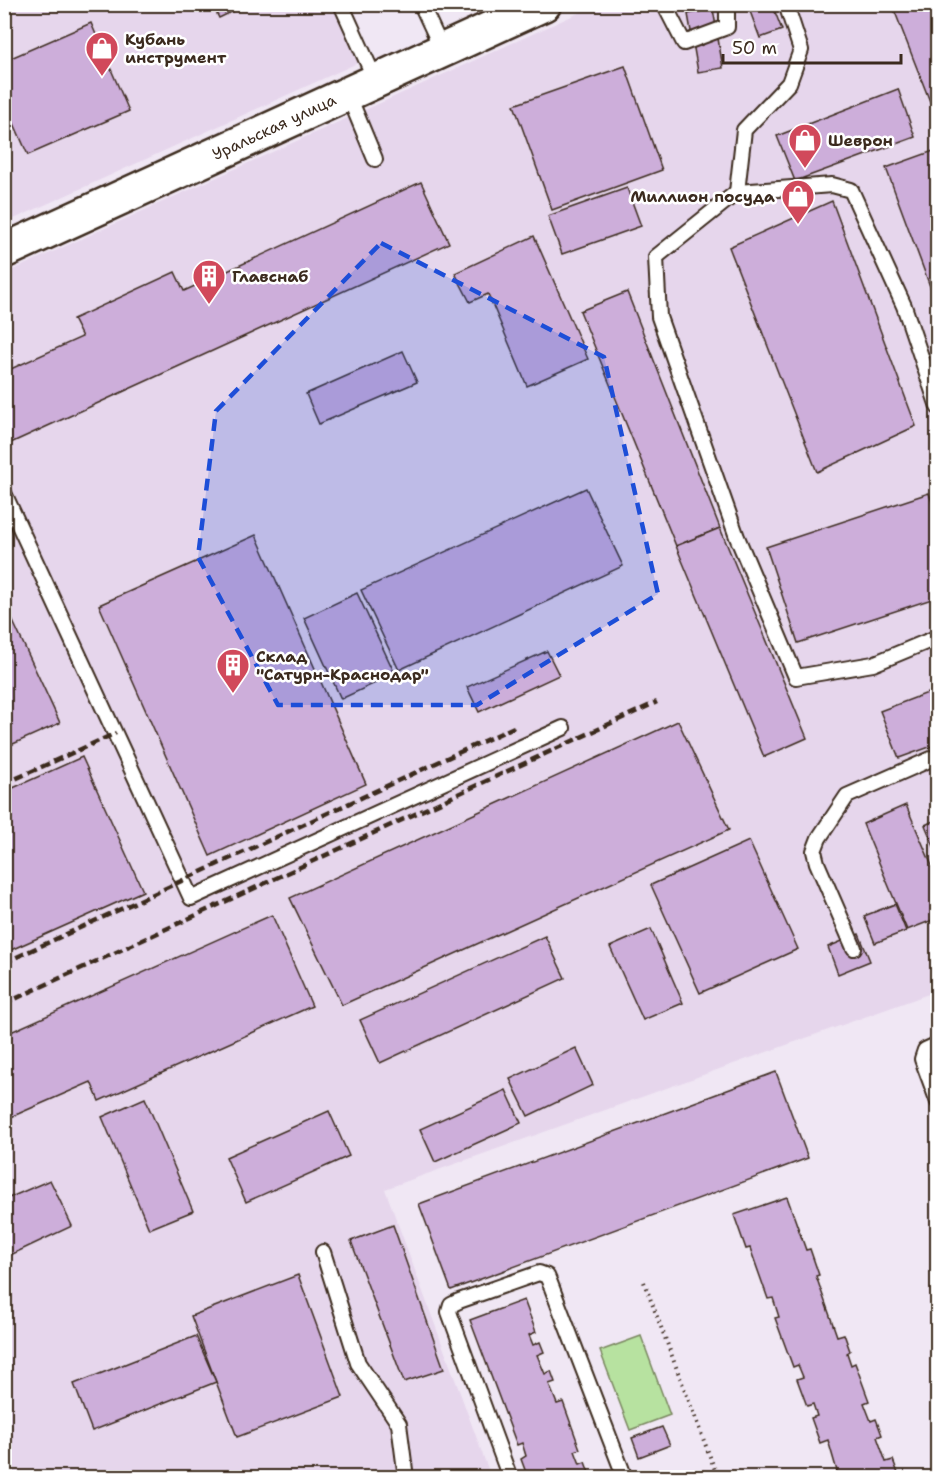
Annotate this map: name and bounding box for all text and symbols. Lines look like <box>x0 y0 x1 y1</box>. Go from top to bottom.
scale bar <box>723 27 902 65</box>
place label: Кубань инструмент <box>125 29 227 68</box>
shop icon: Кубань инструмент <box>84 30 120 77</box>
text: 50 m <box>732 36 777 60</box>
street label: Уральская улица <box>209 89 339 165</box>
shop icon: Шеврон <box>787 122 823 169</box>
place label: Шеврон <box>828 130 893 151</box>
shop icon: Миллион посуда <box>780 178 816 225</box>
place label: Миллион посуда <box>630 186 775 207</box>
building icon: Главснаб <box>191 258 227 305</box>
place label: Главснаб <box>232 266 308 287</box>
place label: Склад "Сатурн-Краснодар" <box>256 646 429 685</box>
building icon: Склад "Сатурн-Краснодар" <box>215 647 251 694</box>

